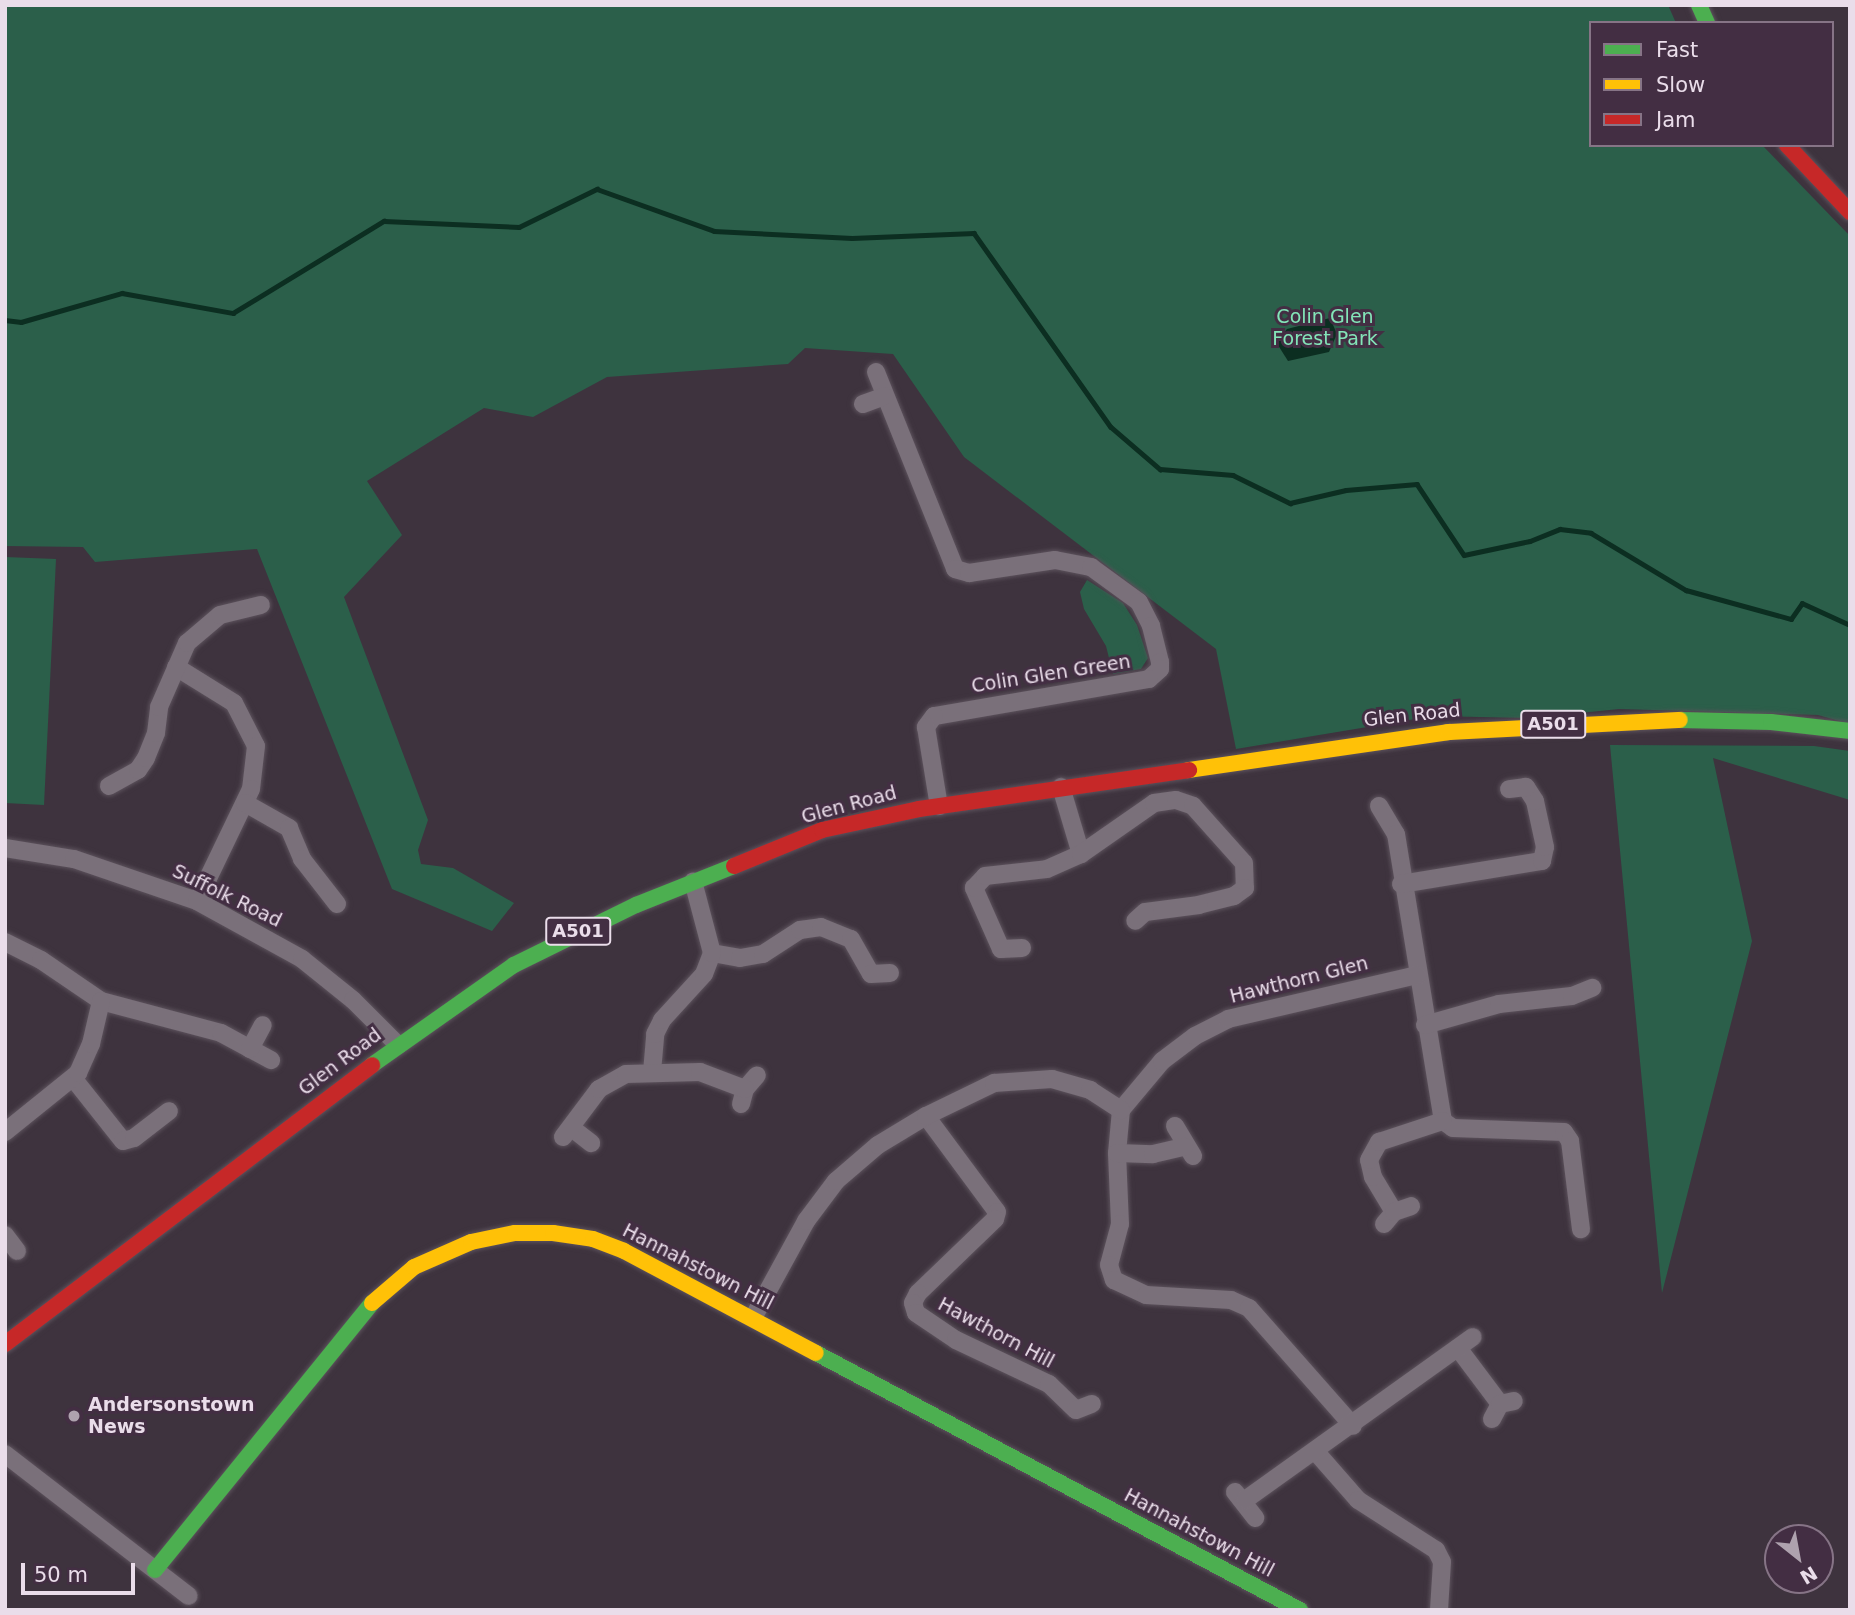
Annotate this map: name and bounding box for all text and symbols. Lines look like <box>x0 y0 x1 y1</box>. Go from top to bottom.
legend <box>1589 21 1834 147</box>
text: Fast <box>1656 38 1698 62</box>
text: Slow <box>1656 73 1705 97</box>
text: Jam <box>1656 108 1696 132</box>
park label: Colin Glen Forest Park <box>1272 306 1378 350</box>
street label: Colin Glen Green <box>970 650 1132 698</box>
street label: Glen Road <box>1362 699 1462 731</box>
road number: A501 <box>1520 710 1586 738</box>
street label: Glen Road <box>799 781 899 829</box>
street label: Suffolk Road <box>169 860 285 932</box>
road number: A501 <box>545 916 611 946</box>
street label: Hawthorn Glen <box>1227 952 1371 1008</box>
street label: Glen Road <box>294 1024 386 1100</box>
street label: Hannahstown Hill <box>619 1219 777 1315</box>
street label: Hawthorn Hill <box>934 1293 1058 1373</box>
place label: Andersonstown News <box>88 1394 255 1438</box>
marker: Andersonstown News <box>66 1408 82 1424</box>
street label: Hannahstown Hill <box>1120 1484 1278 1582</box>
north arrow <box>1764 1524 1834 1594</box>
scale bar <box>24 1548 138 1592</box>
text: N <box>1796 1562 1821 1589</box>
text: 50 m <box>34 1563 88 1587</box>

